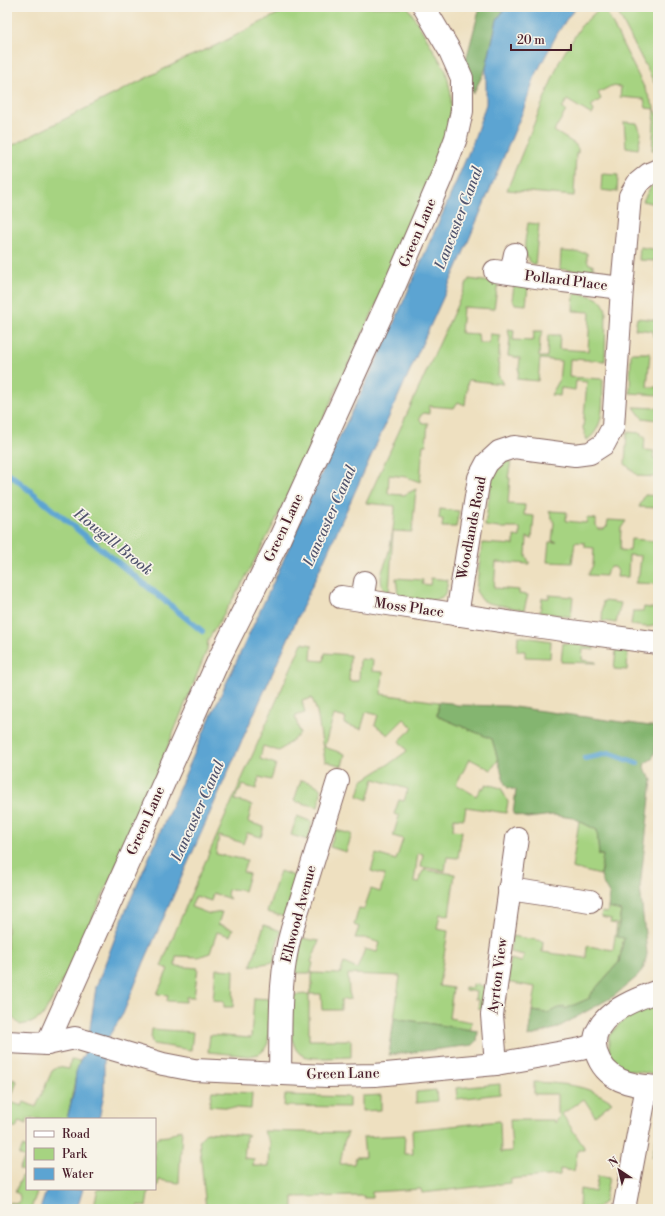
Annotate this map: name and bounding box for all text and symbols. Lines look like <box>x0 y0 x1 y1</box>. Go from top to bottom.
scale bar <box>511 26 571 52</box>
text: 20 m <box>517 33 545 48</box>
water label: Lancaster Canal <box>430 164 487 273</box>
street label: Green Lane <box>395 196 441 270</box>
street label: Pollard Place <box>523 267 609 295</box>
water label: Lancaster Canal <box>299 463 361 570</box>
street label: Woodlands Road <box>453 475 491 582</box>
street label: Green Lane <box>260 491 308 565</box>
water label: Howgill Brook <box>69 504 156 580</box>
street label: Moss Place <box>373 594 445 622</box>
water label: Lancaster Canal <box>167 758 229 865</box>
street label: Green Lane <box>123 784 169 858</box>
street label: Ellwood Avenue <box>277 863 321 965</box>
street label: Ayrton View <box>484 937 512 1016</box>
street label: Green Lane <box>306 1064 380 1084</box>
legend <box>26 1118 156 1190</box>
text: Road <box>62 1127 90 1142</box>
text: Park <box>62 1147 88 1162</box>
north arrow <box>599 1150 639 1190</box>
text: N <box>606 1154 622 1171</box>
text: Water <box>61 1167 94 1182</box>

